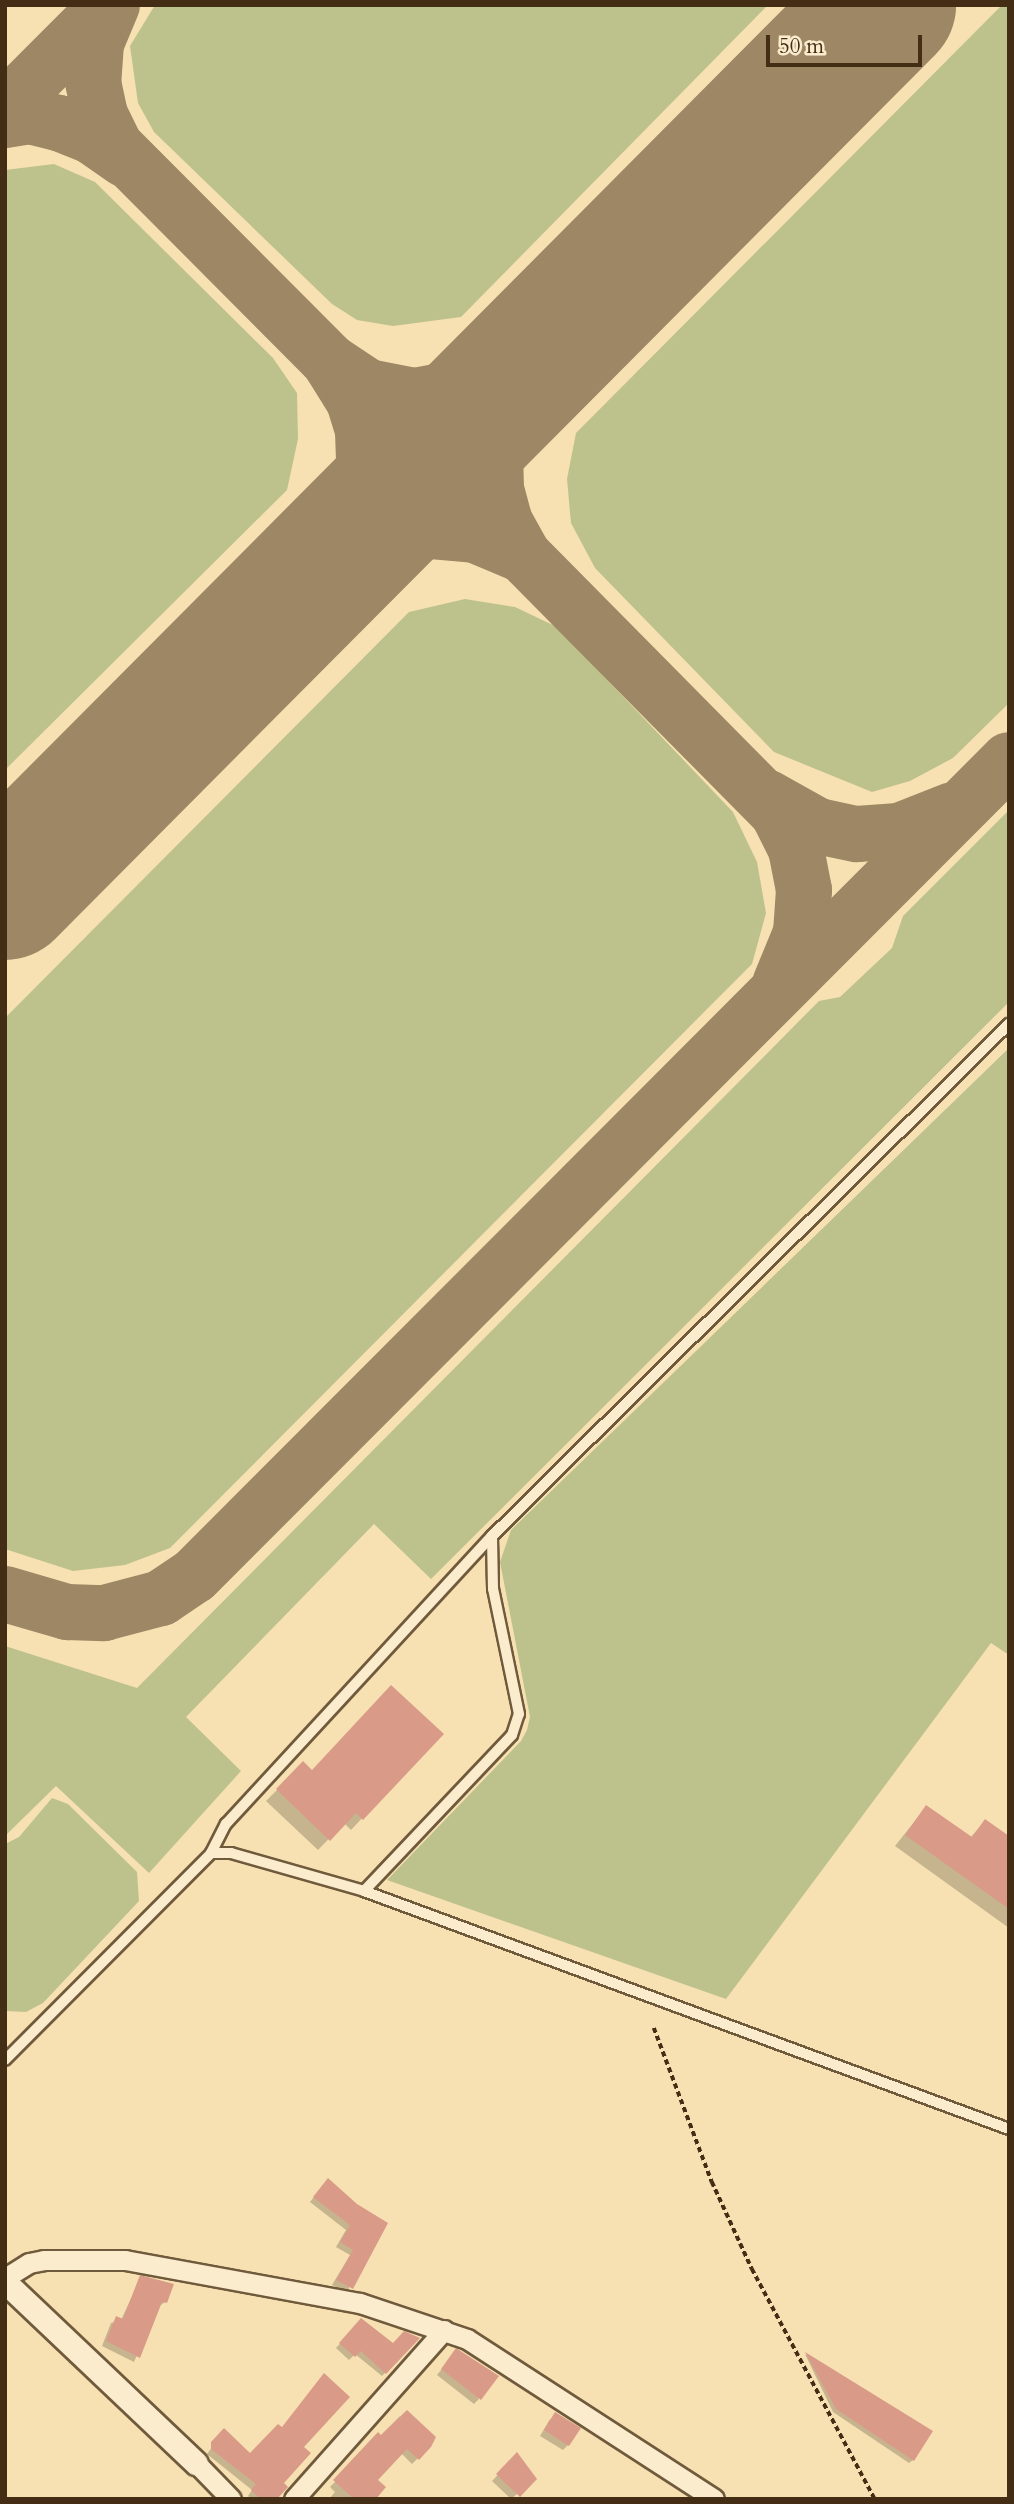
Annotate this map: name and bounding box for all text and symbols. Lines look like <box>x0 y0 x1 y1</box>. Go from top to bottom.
scale bar <box>769 21 925 65</box>
text: 50 m <box>779 32 824 61</box>

